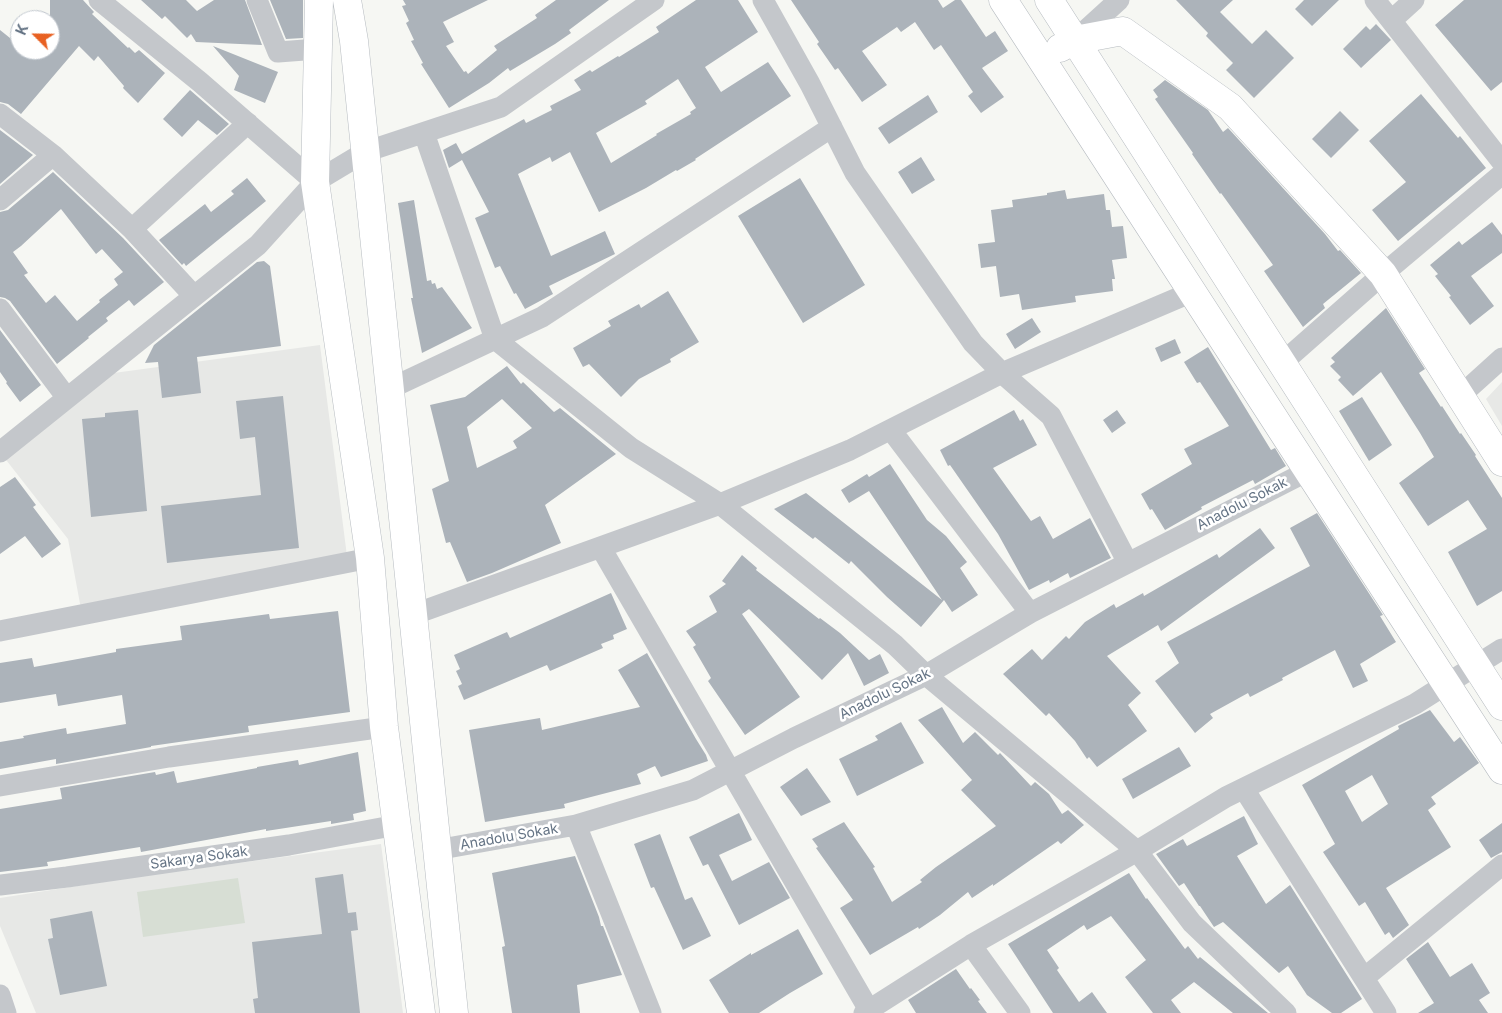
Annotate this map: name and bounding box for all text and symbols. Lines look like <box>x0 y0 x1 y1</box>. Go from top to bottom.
north arrow <box>10 10 60 60</box>
text: K <box>12 21 31 37</box>
street label: Anadolu Sokak <box>1194 474 1290 534</box>
street label: Anadolu Sokak <box>837 665 933 723</box>
street label: Anadolu Sokak <box>459 820 559 854</box>
street label: Sakarya Sokak <box>149 843 249 873</box>

